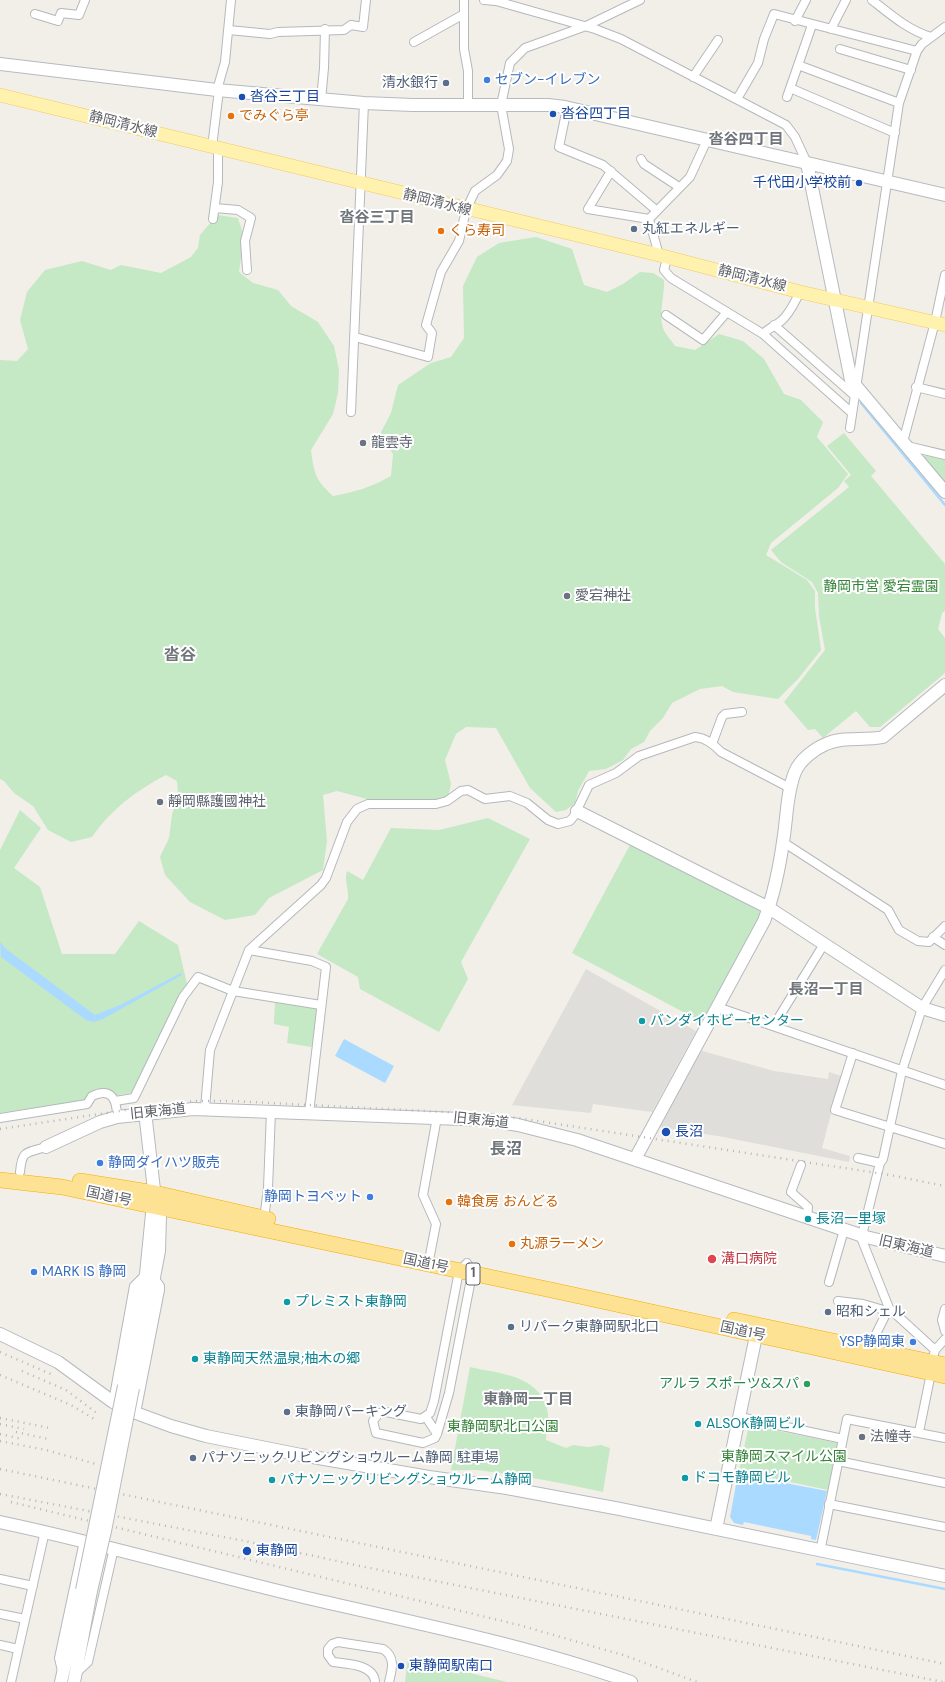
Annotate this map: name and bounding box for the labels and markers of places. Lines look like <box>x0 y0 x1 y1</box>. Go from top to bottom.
place label: セブン-イレブン <box>495 72 601 88</box>
place label: 清水銀行 <box>382 75 438 91</box>
marker: セブン-イレブン <box>482 75 492 85</box>
marker: 清水銀行 <box>441 78 451 88</box>
place label: 沓谷三丁目 <box>250 89 320 105</box>
marker: 沓谷三丁目 <box>237 92 247 102</box>
place label: 沓谷四丁目 <box>561 106 631 122</box>
place label: でみぐら亭 <box>239 108 309 124</box>
marker: 沓谷四丁目 <box>548 109 558 119</box>
marker: でみぐら亭 <box>226 111 236 121</box>
place label: 千代田小学校前 <box>753 175 851 191</box>
marker: 千代田小学校前 <box>854 178 864 188</box>
place label: 丸紅エネルギー <box>642 221 740 237</box>
place label: くら寿司 <box>449 223 505 239</box>
marker: 丸紅エネルギー <box>629 224 639 234</box>
marker: くら寿司 <box>436 226 446 236</box>
place label: 龍雲寺 <box>371 435 413 451</box>
marker: 龍雲寺 <box>358 438 368 448</box>
place label: 愛宕神社 <box>575 588 631 604</box>
marker: 愛宕神社 <box>562 591 572 601</box>
place label: 靜岡縣護國神社 <box>168 794 266 810</box>
marker: 靜岡縣護國神社 <box>155 797 165 807</box>
place label: バンダイホビーセンター <box>650 1013 804 1029</box>
marker: バンダイホビーセンター <box>637 1016 647 1026</box>
place label: 長沼 <box>675 1124 703 1140</box>
marker: 長沼 <box>660 1126 672 1138</box>
place label: 静岡ダイハツ販売 <box>108 1155 220 1171</box>
marker: 静岡ダイハツ販売 <box>95 1158 105 1168</box>
place label: 静岡トヨペット <box>264 1189 362 1205</box>
marker: 静岡トヨペット <box>365 1192 375 1202</box>
place label: 韓食房 おんどる <box>457 1194 559 1210</box>
marker: 韓食房 おんどる <box>444 1197 454 1207</box>
place label: 長沼一里塚 <box>816 1211 886 1227</box>
marker: 長沼一里塚 <box>803 1214 813 1224</box>
place label: 丸源ラーメン <box>520 1236 604 1252</box>
marker: 丸源ラーメン <box>507 1239 517 1249</box>
place label: 溝口病院 <box>721 1251 777 1267</box>
marker: 溝口病院 <box>706 1253 718 1265</box>
place label: MARK IS 静岡 <box>42 1264 126 1280</box>
marker: MARK IS 静岡 <box>29 1267 39 1277</box>
place label: プレミスト東静岡 <box>295 1294 407 1310</box>
marker: プレミスト東静岡 <box>282 1297 292 1307</box>
place label: 昭和シェル <box>836 1304 906 1320</box>
marker: 昭和シェル <box>823 1307 833 1317</box>
place label: リパーク東静岡駅北口 <box>519 1319 659 1335</box>
marker: リパーク東静岡駅北口 <box>506 1322 516 1332</box>
place label: YSP静岡東 <box>839 1334 905 1350</box>
marker: YSP静岡東 <box>908 1337 918 1347</box>
place label: 東静岡天然温泉;柚木の郷 <box>203 1351 360 1367</box>
marker: 東静岡天然温泉;柚木の郷 <box>190 1354 200 1364</box>
place label: アルラ スポーツ&スパ <box>659 1376 799 1392</box>
marker: アルラ スポーツ&スパ <box>802 1379 812 1389</box>
place label: 東静岡パーキング <box>295 1404 407 1420</box>
marker: 東静岡パーキング <box>282 1407 292 1417</box>
place label: ALSOK静岡ビル <box>706 1416 805 1432</box>
marker: ALSOK静岡ビル <box>693 1419 703 1429</box>
place label: 法幢寺 <box>870 1429 912 1445</box>
marker: 法幢寺 <box>857 1432 867 1442</box>
place label: パナソニックリビングショウルーム静岡 駐車場 <box>201 1450 499 1466</box>
marker: パナソニックリビングショウルーム静岡 駐車場 <box>188 1453 198 1463</box>
place label: ドコモ静岡ビル <box>693 1470 791 1486</box>
place label: パナソニックリビングショウルーム静岡 <box>280 1472 532 1488</box>
marker: ドコモ静岡ビル <box>680 1473 690 1483</box>
marker: パナソニックリビングショウルーム静岡 <box>267 1475 277 1485</box>
place label: 東静岡 <box>256 1543 298 1559</box>
marker: 東静岡 <box>241 1545 253 1557</box>
place label: 東静岡駅南口 <box>409 1658 493 1674</box>
marker: 東静岡駅南口 <box>396 1661 406 1671</box>

